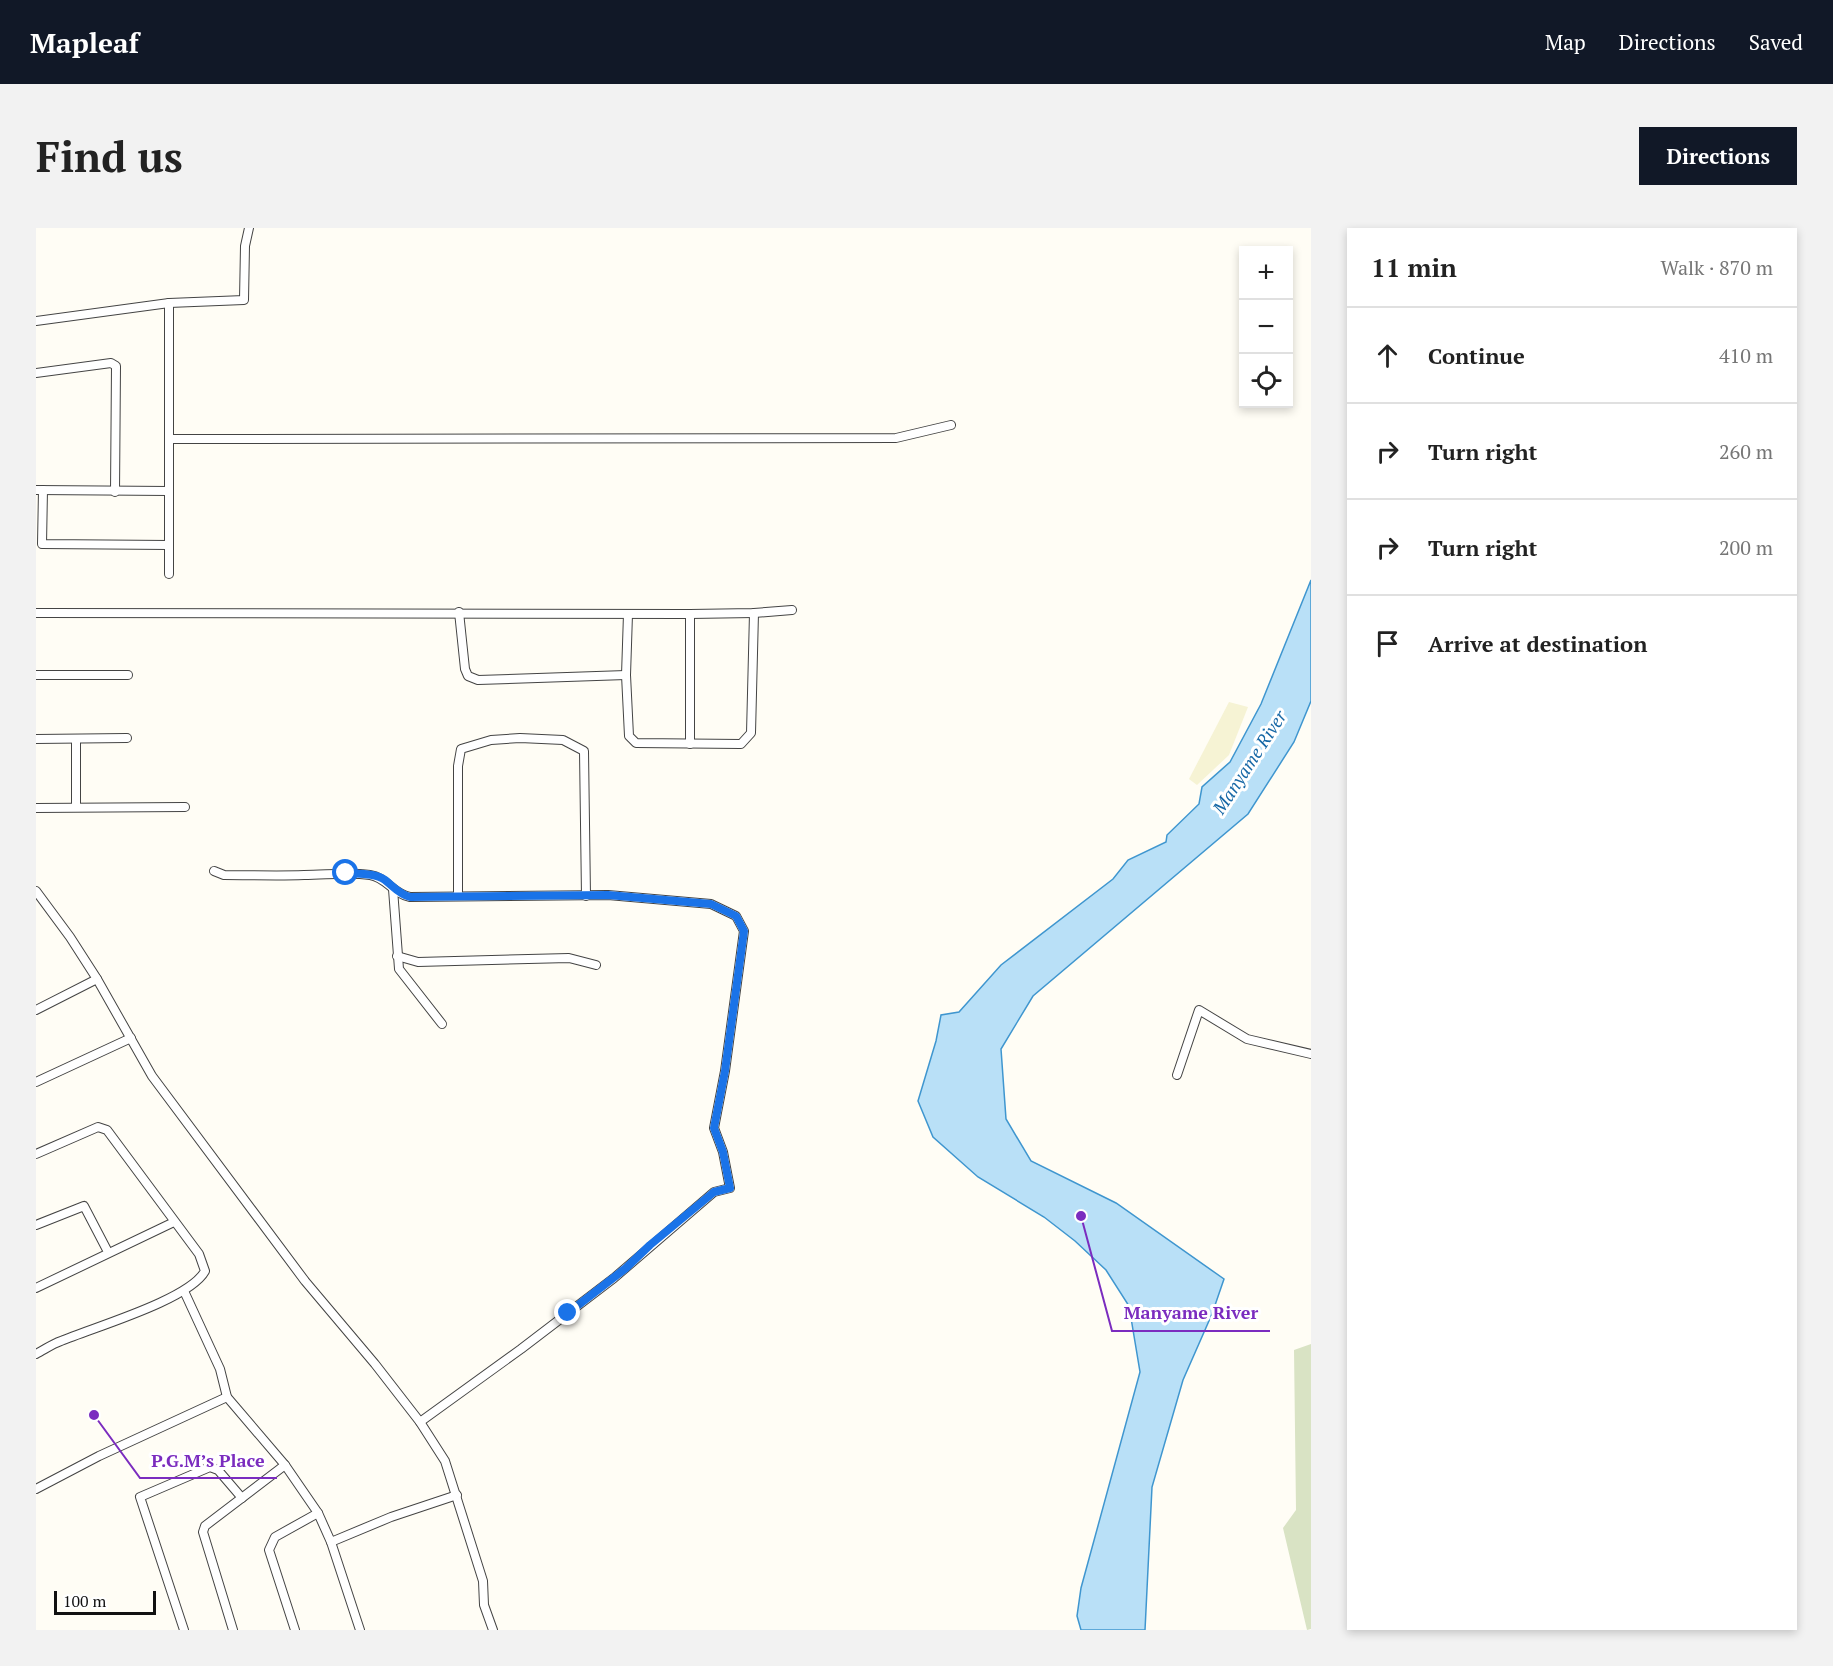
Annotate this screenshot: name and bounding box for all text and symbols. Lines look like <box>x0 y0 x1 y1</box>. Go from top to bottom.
text: Mapleaf <box>30 24 139 61</box>
text: Map <box>1545 28 1586 56</box>
text: Directions <box>1619 28 1716 56</box>
text: Saved <box>1749 28 1803 56</box>
button: Directions <box>1639 127 1797 185</box>
text: Find us <box>36 128 183 184</box>
map controls <box>1239 246 1293 408</box>
button: + <box>1239 246 1293 300</box>
text: 11 min <box>1371 250 1457 284</box>
text: Walk · 870 m <box>1661 254 1773 281</box>
button: − <box>1239 300 1293 354</box>
icon: ahead <box>1371 339 1404 372</box>
text: Continue <box>1428 341 1525 370</box>
text: 410 m <box>1719 342 1773 369</box>
button: locate <box>1239 354 1293 408</box>
icon: right <box>1371 435 1404 468</box>
text: Turn right <box>1428 437 1537 466</box>
text: 260 m <box>1719 438 1773 465</box>
icon: right <box>1371 531 1404 564</box>
text: Turn right <box>1428 533 1537 562</box>
text: 200 m <box>1719 534 1773 561</box>
icon: arrive <box>1371 627 1404 660</box>
text: Arrive at destination <box>1428 629 1647 658</box>
water label: Manyame River <box>1206 705 1292 819</box>
route start <box>332 859 358 885</box>
callout: Manyame River <box>1112 1295 1270 1331</box>
route end <box>554 1299 580 1325</box>
text: Manyame River <box>1124 1300 1258 1324</box>
callout: P.G.M’s Place <box>140 1442 277 1478</box>
text: P.G.M’s Place <box>151 1448 265 1472</box>
scale bar <box>54 1588 156 1616</box>
text: 100 m <box>63 1590 106 1612</box>

